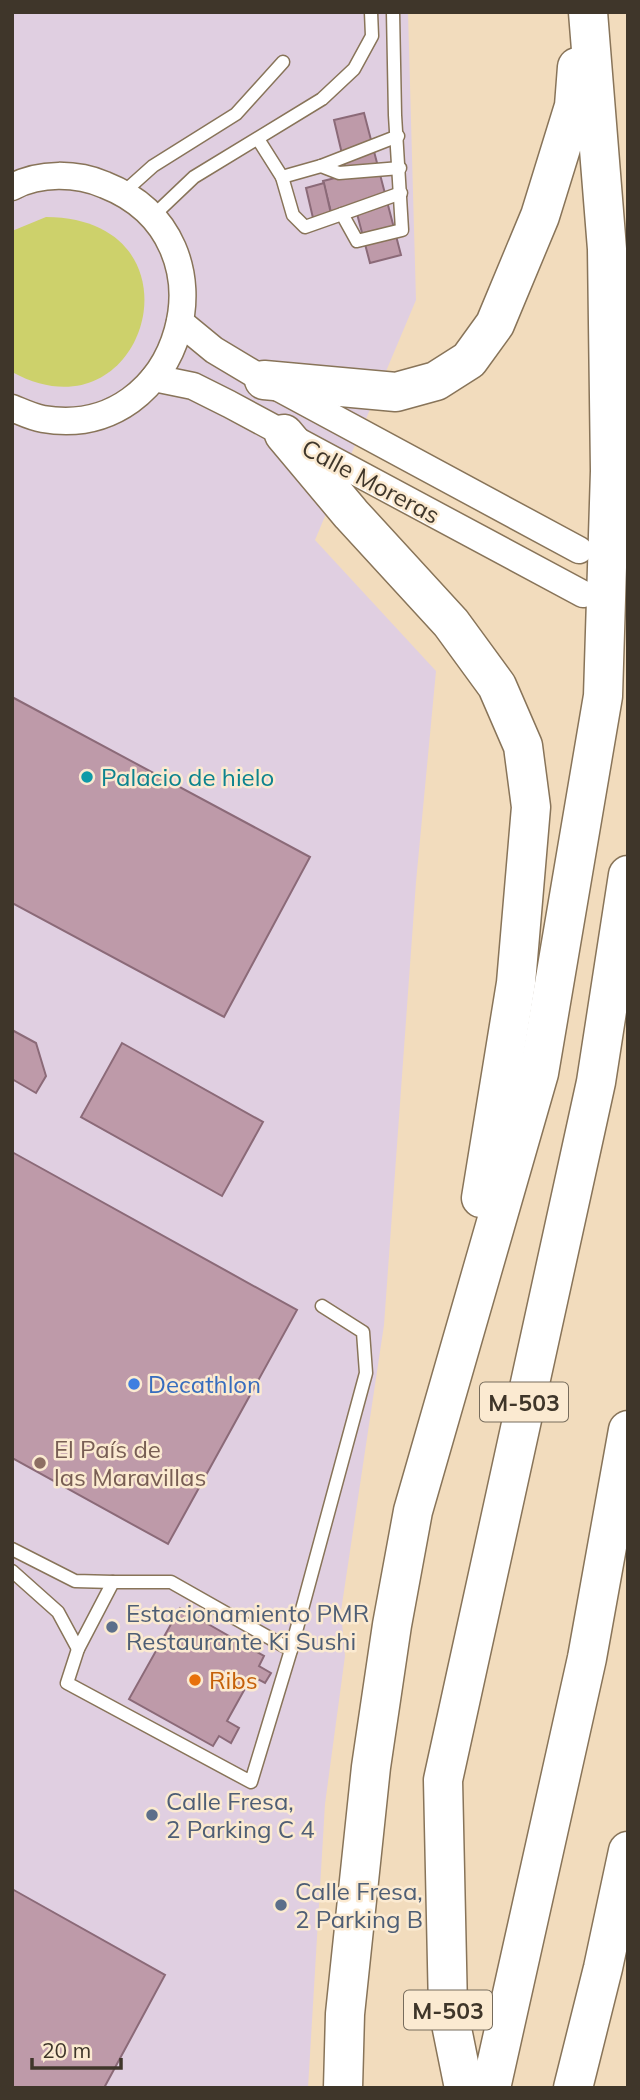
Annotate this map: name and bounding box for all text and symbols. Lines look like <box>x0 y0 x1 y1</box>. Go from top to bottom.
street label: Calle Moreras <box>297 432 445 530</box>
place label: Palacio de hielo <box>101 762 274 792</box>
marker: Palacio de hielo <box>79 769 95 785</box>
place label: Decathlon <box>148 1369 261 1399</box>
marker: Decathlon <box>126 1376 142 1392</box>
road number: M-503 <box>480 1382 568 1422</box>
place label: El País de las Maravillas <box>54 1434 206 1492</box>
marker: El País de las Maravillas <box>32 1455 48 1471</box>
place label: Estacionamiento PMR Restaurante Ki Sushi <box>126 1598 369 1656</box>
marker: Estacionamiento PMR Restaurante Ki Sushi <box>104 1619 120 1635</box>
place label: Ribs <box>209 1665 258 1695</box>
marker: Ribs <box>187 1672 203 1688</box>
place label: Calle Fresa, 2 Parking C 4 <box>166 1786 315 1844</box>
marker: Calle Fresa, 2 Parking C 4 <box>144 1807 160 1823</box>
place label: Calle Fresa, 2 Parking B <box>295 1876 423 1934</box>
marker: Calle Fresa, 2 Parking B <box>273 1897 289 1913</box>
road number: M-503 <box>404 1991 492 2030</box>
scale bar <box>32 2026 121 2070</box>
text: 20 m <box>42 2037 91 2063</box>

